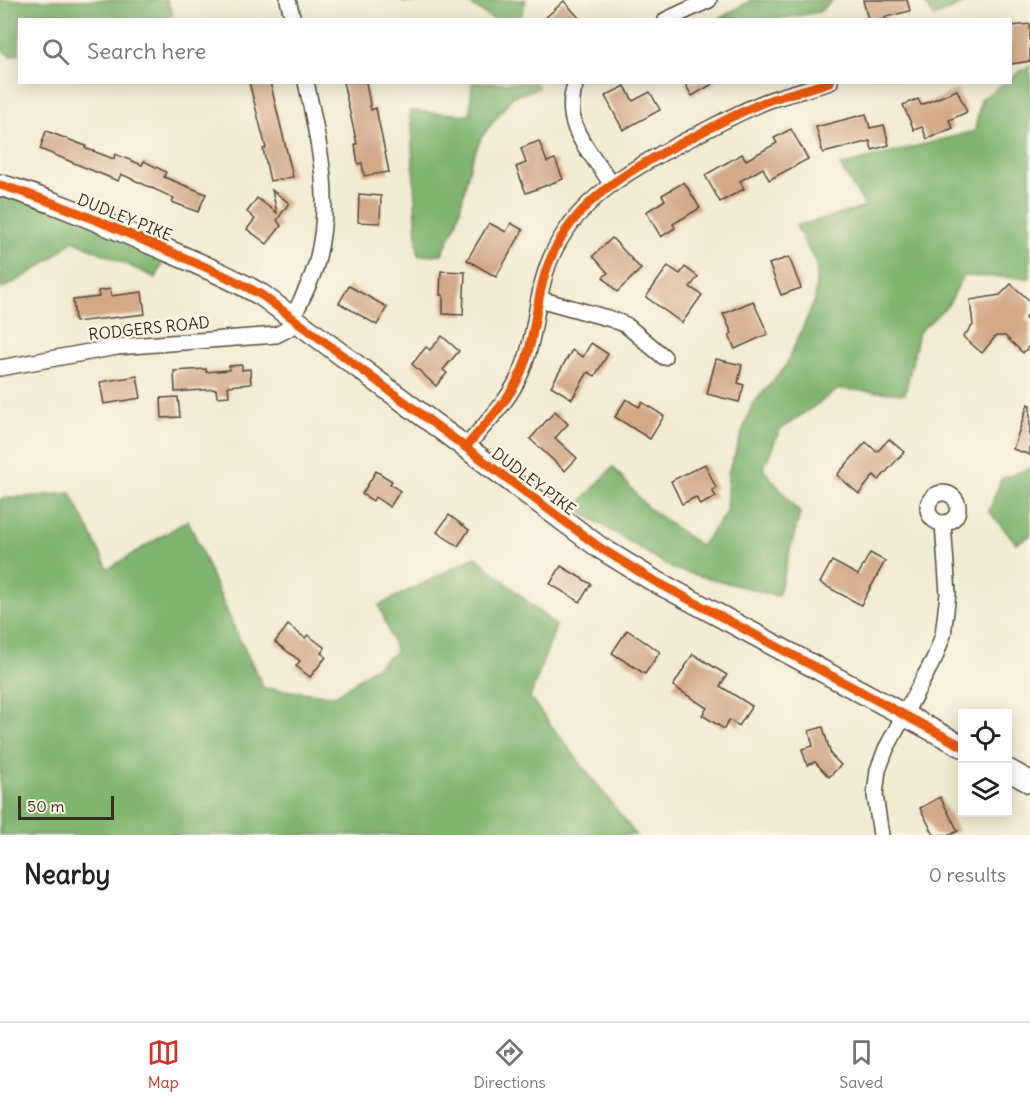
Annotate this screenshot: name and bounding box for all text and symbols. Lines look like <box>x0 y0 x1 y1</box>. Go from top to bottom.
search box <box>18 18 1012 84</box>
icon: search <box>39 35 72 68</box>
text: Search here <box>87 37 206 65</box>
street label: DUDLEY PIKE <box>75 189 175 245</box>
street label: RODGERS ROAD <box>87 312 211 344</box>
street label: DUDLEY PIKE <box>488 443 580 519</box>
map controls <box>958 709 1012 817</box>
button: locate <box>958 709 1012 763</box>
button: layers <box>958 763 1012 817</box>
scale bar <box>18 793 114 820</box>
text: 50 m <box>27 796 65 816</box>
text: Nearby <box>24 858 110 891</box>
text: 0 results <box>929 862 1006 887</box>
tab: Map <box>147 1036 180 1092</box>
tab: Directions <box>473 1036 546 1092</box>
tab: Saved <box>839 1036 883 1092</box>

